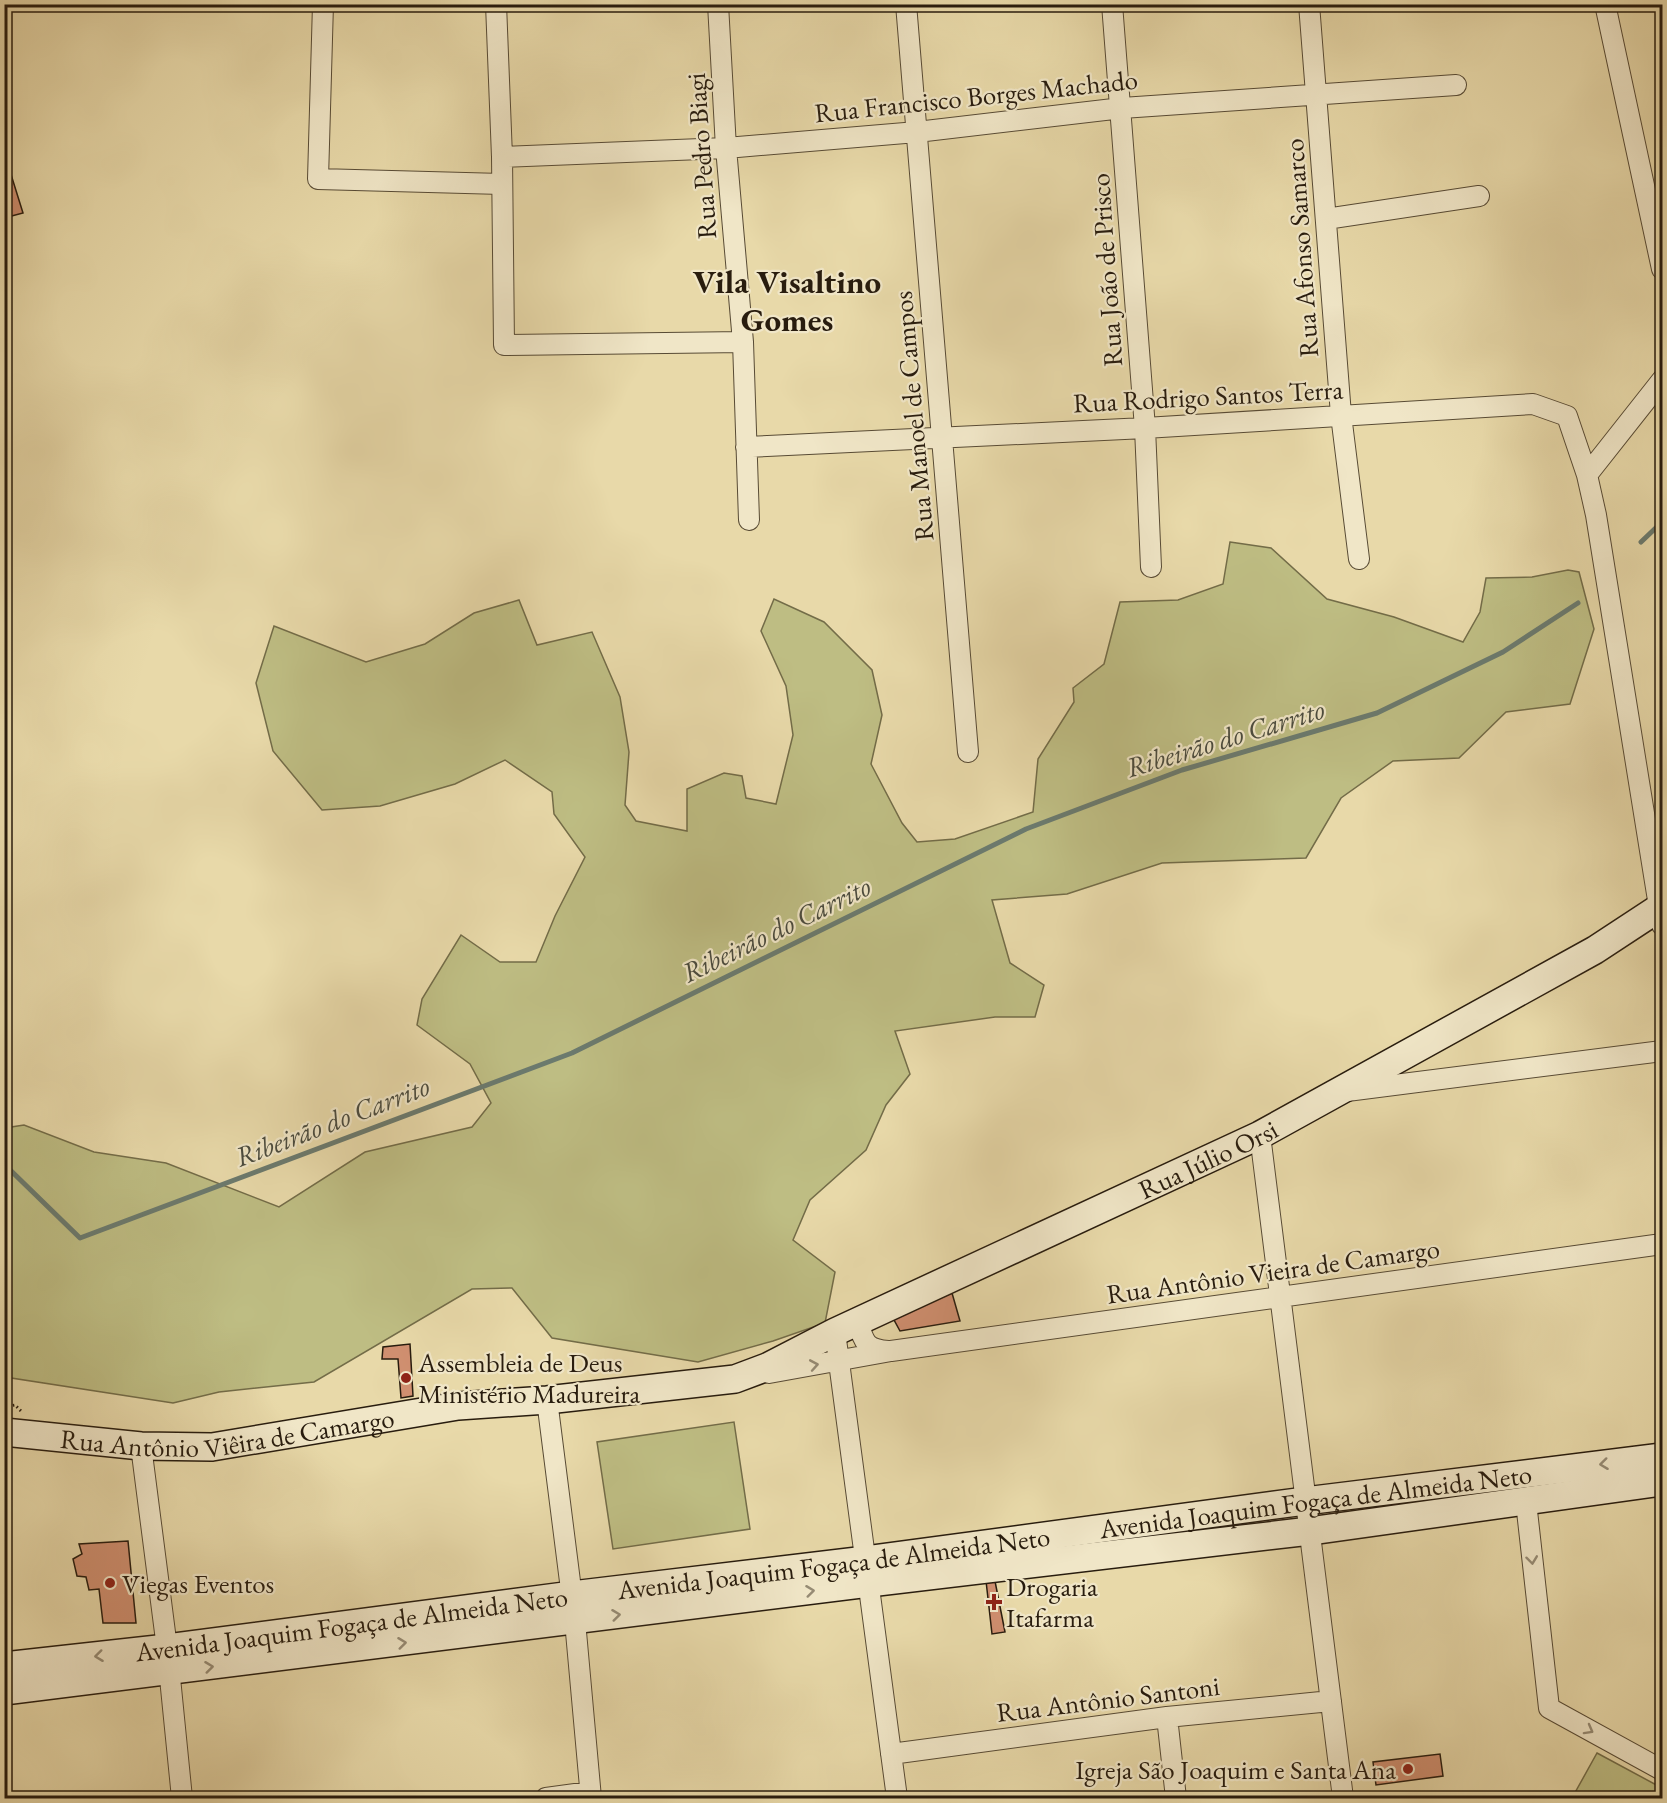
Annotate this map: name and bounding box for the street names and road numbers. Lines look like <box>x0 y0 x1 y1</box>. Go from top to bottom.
street label: Rua Francisco Borges Machado <box>813 62 1139 130</box>
street label: Rua Pedro Biagi <box>678 71 724 240</box>
street label: Rua Afonso Samarco <box>1276 137 1326 359</box>
street label: Rua João de Prisco <box>1082 172 1130 368</box>
street label: Rua Manoel de Campos <box>885 290 941 542</box>
street label: Rua Rodrigo Santos Terra <box>1072 371 1344 421</box>
street label: Rua Júlio Orsi <box>1132 1111 1284 1207</box>
street label: Rua Antônio Vieira de Camargo <box>1104 1230 1442 1312</box>
street label: Rua Antônio Viêira de Camargo <box>59 1399 397 1466</box>
street label: Avenida Joaquim Fogaça de Almeida Neto <box>1096 1456 1534 1546</box>
street label: Avenida Joaquim Fogaça de Almeida Neto <box>614 1518 1052 1607</box>
street label: Avenida Joaquim Fogaça de Almeida Neto <box>132 1578 570 1669</box>
street label: Rua Antônio Santoni <box>995 1668 1222 1730</box>

